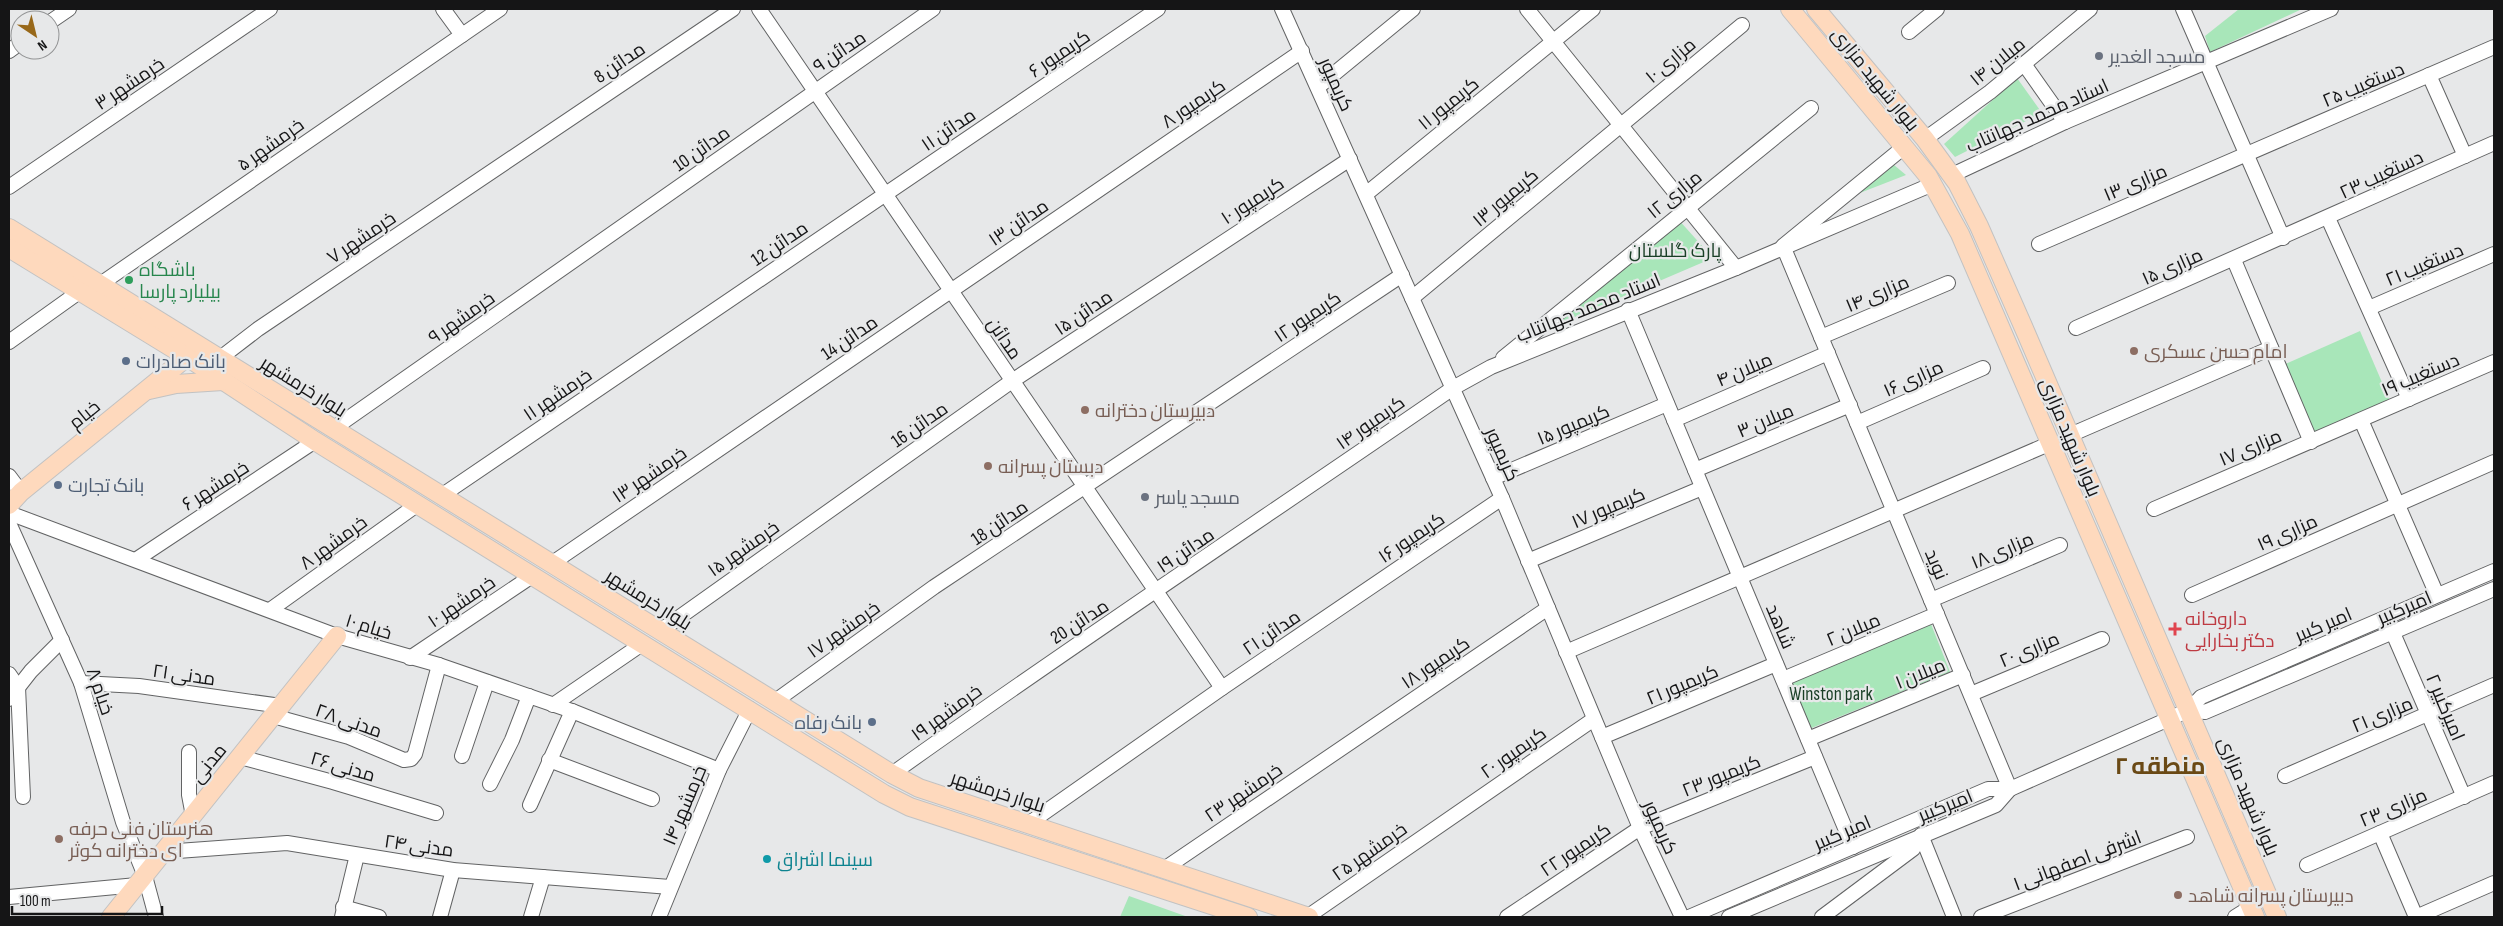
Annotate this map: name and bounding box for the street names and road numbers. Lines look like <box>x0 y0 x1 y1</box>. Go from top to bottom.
street label: بلوار شهید مزاری <box>1826 23 1924 137</box>
street label: کریمپور ۶ <box>1025 25 1095 83</box>
street label: مدائن ۹ <box>809 26 871 78</box>
street label: مزاری ۱۰ <box>1641 33 1701 89</box>
street label: میلان ۱۴ <box>1966 33 2030 91</box>
street label: مدائن 8 <box>590 38 650 89</box>
street label: خرمشهر ۳ <box>91 53 169 116</box>
street label: کریمپور <box>1313 53 1358 115</box>
street label: دستغیب ۲۵ <box>2319 58 2408 113</box>
street label: کریمپور ۱۱ <box>1414 73 1484 136</box>
street label: کریمپور ۸ <box>1158 75 1230 134</box>
street label: استاد محمد جهانتاب <box>1963 75 2113 158</box>
street label: مدائن ۱۱ <box>917 104 980 157</box>
street label: خرمشهر ۵ <box>233 114 309 177</box>
street label: مدائن 10 <box>669 121 735 177</box>
street label: دستغیب ۲۳ <box>2336 146 2427 205</box>
street label: مزاری ۱۳ <box>2100 160 2171 207</box>
street label: کریمپور ۱۳ <box>1468 164 1544 232</box>
street label: مزاری ۱۲ <box>1643 166 1707 224</box>
street label: کریمپور ۱۰ <box>1217 172 1289 230</box>
street label: مدائن ۱۳ <box>984 195 1053 252</box>
street label: خرمشهر ۷ <box>323 207 401 270</box>
street label: مدائن 12 <box>747 217 813 272</box>
street label: دستغیب ۲۱ <box>2382 239 2467 292</box>
street label: مزاری ۱۵ <box>2139 244 2207 291</box>
street label: استاد محمد جهانتاب <box>1513 269 1664 348</box>
street label: مزاری ۱۴ <box>1842 271 1913 318</box>
street label: مدائن ۱۵ <box>1050 286 1117 341</box>
street label: کریمپور ۱۲ <box>1270 286 1346 348</box>
street label: خرمشهر ۹ <box>424 287 500 349</box>
street label: مدائن 14 <box>817 311 883 366</box>
street label: مدائن <box>981 313 1026 364</box>
street label: میلان ۴ <box>1713 348 1776 392</box>
street label: دستغیب ۱۹ <box>2378 349 2463 402</box>
street label: بلوار خرمشهر <box>255 351 351 423</box>
street label: مزاری ۱۶ <box>1880 356 1947 403</box>
street label: خرمشهر ۱۱ <box>519 364 597 427</box>
street label: بلوار شهید مزاری <box>2034 375 2105 501</box>
street label: کریمپور ۱۴ <box>1332 391 1410 455</box>
street label: خیام <box>65 396 106 435</box>
street label: مدائن 16 <box>887 397 953 453</box>
street label: میلان ۳ <box>1734 399 1797 444</box>
street label: کریمپور ۱۵ <box>1534 400 1613 451</box>
street label: کریمپور <box>1479 423 1524 485</box>
street label: مزاری ۱۷ <box>2216 425 2285 472</box>
street label: خرمشهر ۱۳ <box>608 442 691 508</box>
street label: خرمشهر ۶ <box>178 456 254 516</box>
street label: کریمپور ۱۷ <box>1568 483 1649 534</box>
street label: مدائن 18 <box>967 496 1033 551</box>
street label: کریمپور ۱۶ <box>1374 508 1449 569</box>
street label: مزاری ۱۹ <box>2254 510 2321 557</box>
street label: خرمشهر ۸ <box>296 511 372 575</box>
street label: خرمشهر ۱۵ <box>704 516 784 582</box>
street label: مدائن ۱۹ <box>1153 524 1219 579</box>
street label: مزاری ۱۸ <box>1968 528 2037 575</box>
street label: نوید <box>1919 546 1952 583</box>
street label: بلوار خرمشهر <box>600 564 696 636</box>
street label: خرمشهر ۱۰ <box>424 571 500 633</box>
street label: امیرکبیر <box>2373 587 2435 631</box>
street label: مدائن 20 <box>1046 595 1113 650</box>
street label: خرمشهر ۱۷ <box>803 597 885 664</box>
street label: شاهد <box>1760 601 1799 653</box>
street label: امیر کبیر <box>2290 603 2356 648</box>
street label: مدائن ۲۱ <box>1239 606 1305 661</box>
street label: میلان ۲ <box>1823 609 1884 652</box>
street label: خیام ۱۰ <box>342 610 395 646</box>
street label: مزاری ۲۰ <box>1996 628 2063 673</box>
street label: کریمپور ۱۸ <box>1397 632 1475 695</box>
street label: میلان ۱ <box>1892 654 1949 695</box>
street label: مدنی ۲۱ <box>151 660 217 691</box>
street label: کریمپور ۲۱ <box>1643 660 1722 711</box>
street label: خیام ۸ <box>80 665 118 718</box>
street label: امیرکبیر ۲ <box>2420 671 2469 744</box>
street label: خرمشهر ۱۹ <box>907 680 987 747</box>
street label: مزاری ۲۱ <box>2349 692 2417 738</box>
street label: مدنی ۲۸ <box>312 699 385 744</box>
street label: کریمپور ۲۰ <box>1477 722 1551 784</box>
street label: بلوار شهید مزاری <box>2212 734 2283 860</box>
street label: مدنی <box>186 740 232 788</box>
street label: مدنی ۲۶ <box>308 747 378 788</box>
street label: کریمپور ۲۳ <box>1679 750 1764 803</box>
street label: خرمشهر ۲۳ <box>1201 759 1287 828</box>
street label: خرمشهر ۱۴ <box>658 762 712 849</box>
street label: بلوار خرمشهر <box>946 766 1048 819</box>
street label: مزاری ۲۳ <box>2356 784 2431 833</box>
street label: امیرکبیر <box>1914 785 1976 828</box>
street label: کریمپور <box>1637 796 1682 858</box>
street label: امیر کبیر <box>1809 811 1875 856</box>
street label: خرمشهر ۲۵ <box>1328 818 1412 886</box>
street label: کریمپور ۲۲ <box>1536 818 1615 882</box>
street label: اشرفی اصفهانی ۱ <box>2010 826 2145 896</box>
street label: مدنی ۲۴ <box>383 830 455 863</box>

